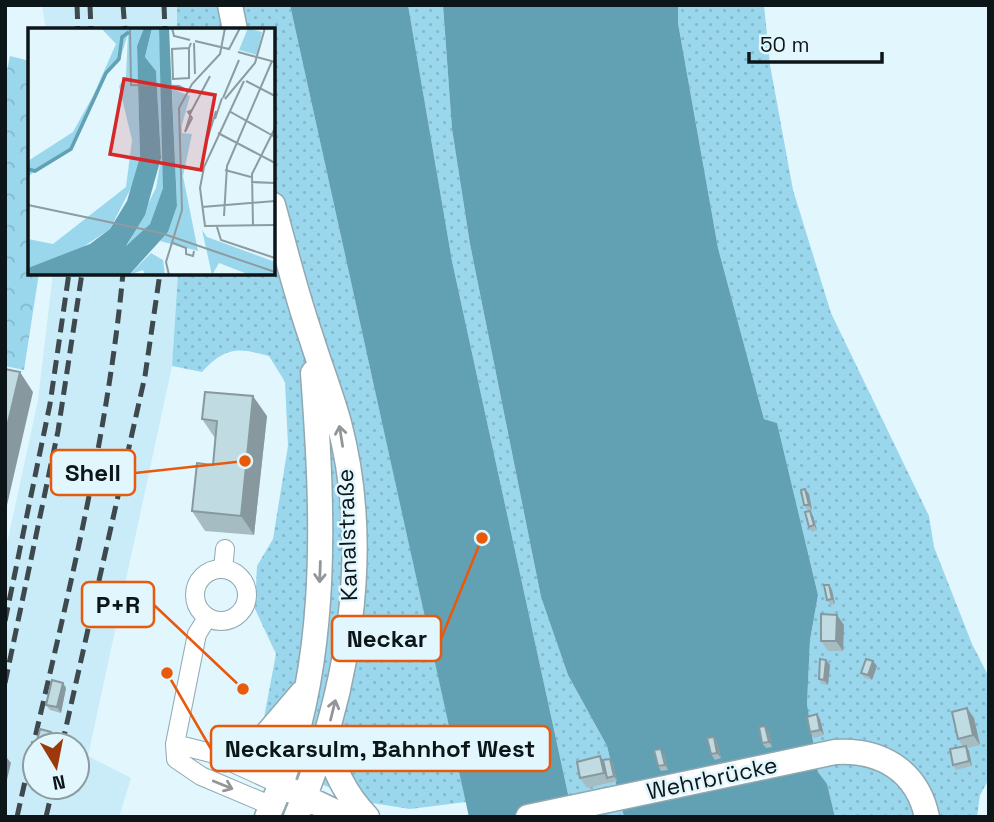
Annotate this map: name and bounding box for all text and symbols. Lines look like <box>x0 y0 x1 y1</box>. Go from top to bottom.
scale bar <box>749 21 882 65</box>
inset map <box>28 28 275 275</box>
text: 50 m <box>760 31 810 58</box>
one-way arrow <box>334 425 347 448</box>
callout: Shell <box>51 450 135 495</box>
text: Shell <box>65 457 121 488</box>
street label: Kanalstraße <box>330 468 364 602</box>
one-way arrow <box>313 560 326 583</box>
callout: P+R <box>82 582 154 627</box>
text: P+R <box>96 589 140 620</box>
callout: Neckar <box>332 616 441 661</box>
text: Neckar <box>347 623 427 654</box>
one-way arrow <box>327 699 340 722</box>
callout: Neckarsulm, Bahnhof West <box>211 726 550 771</box>
north arrow <box>21 731 91 801</box>
text: Neckarsulm, Bahnhof West <box>225 733 535 764</box>
street label: Wehrbrücke <box>644 750 780 806</box>
text: N <box>50 769 67 796</box>
one-way arrow <box>211 779 233 792</box>

